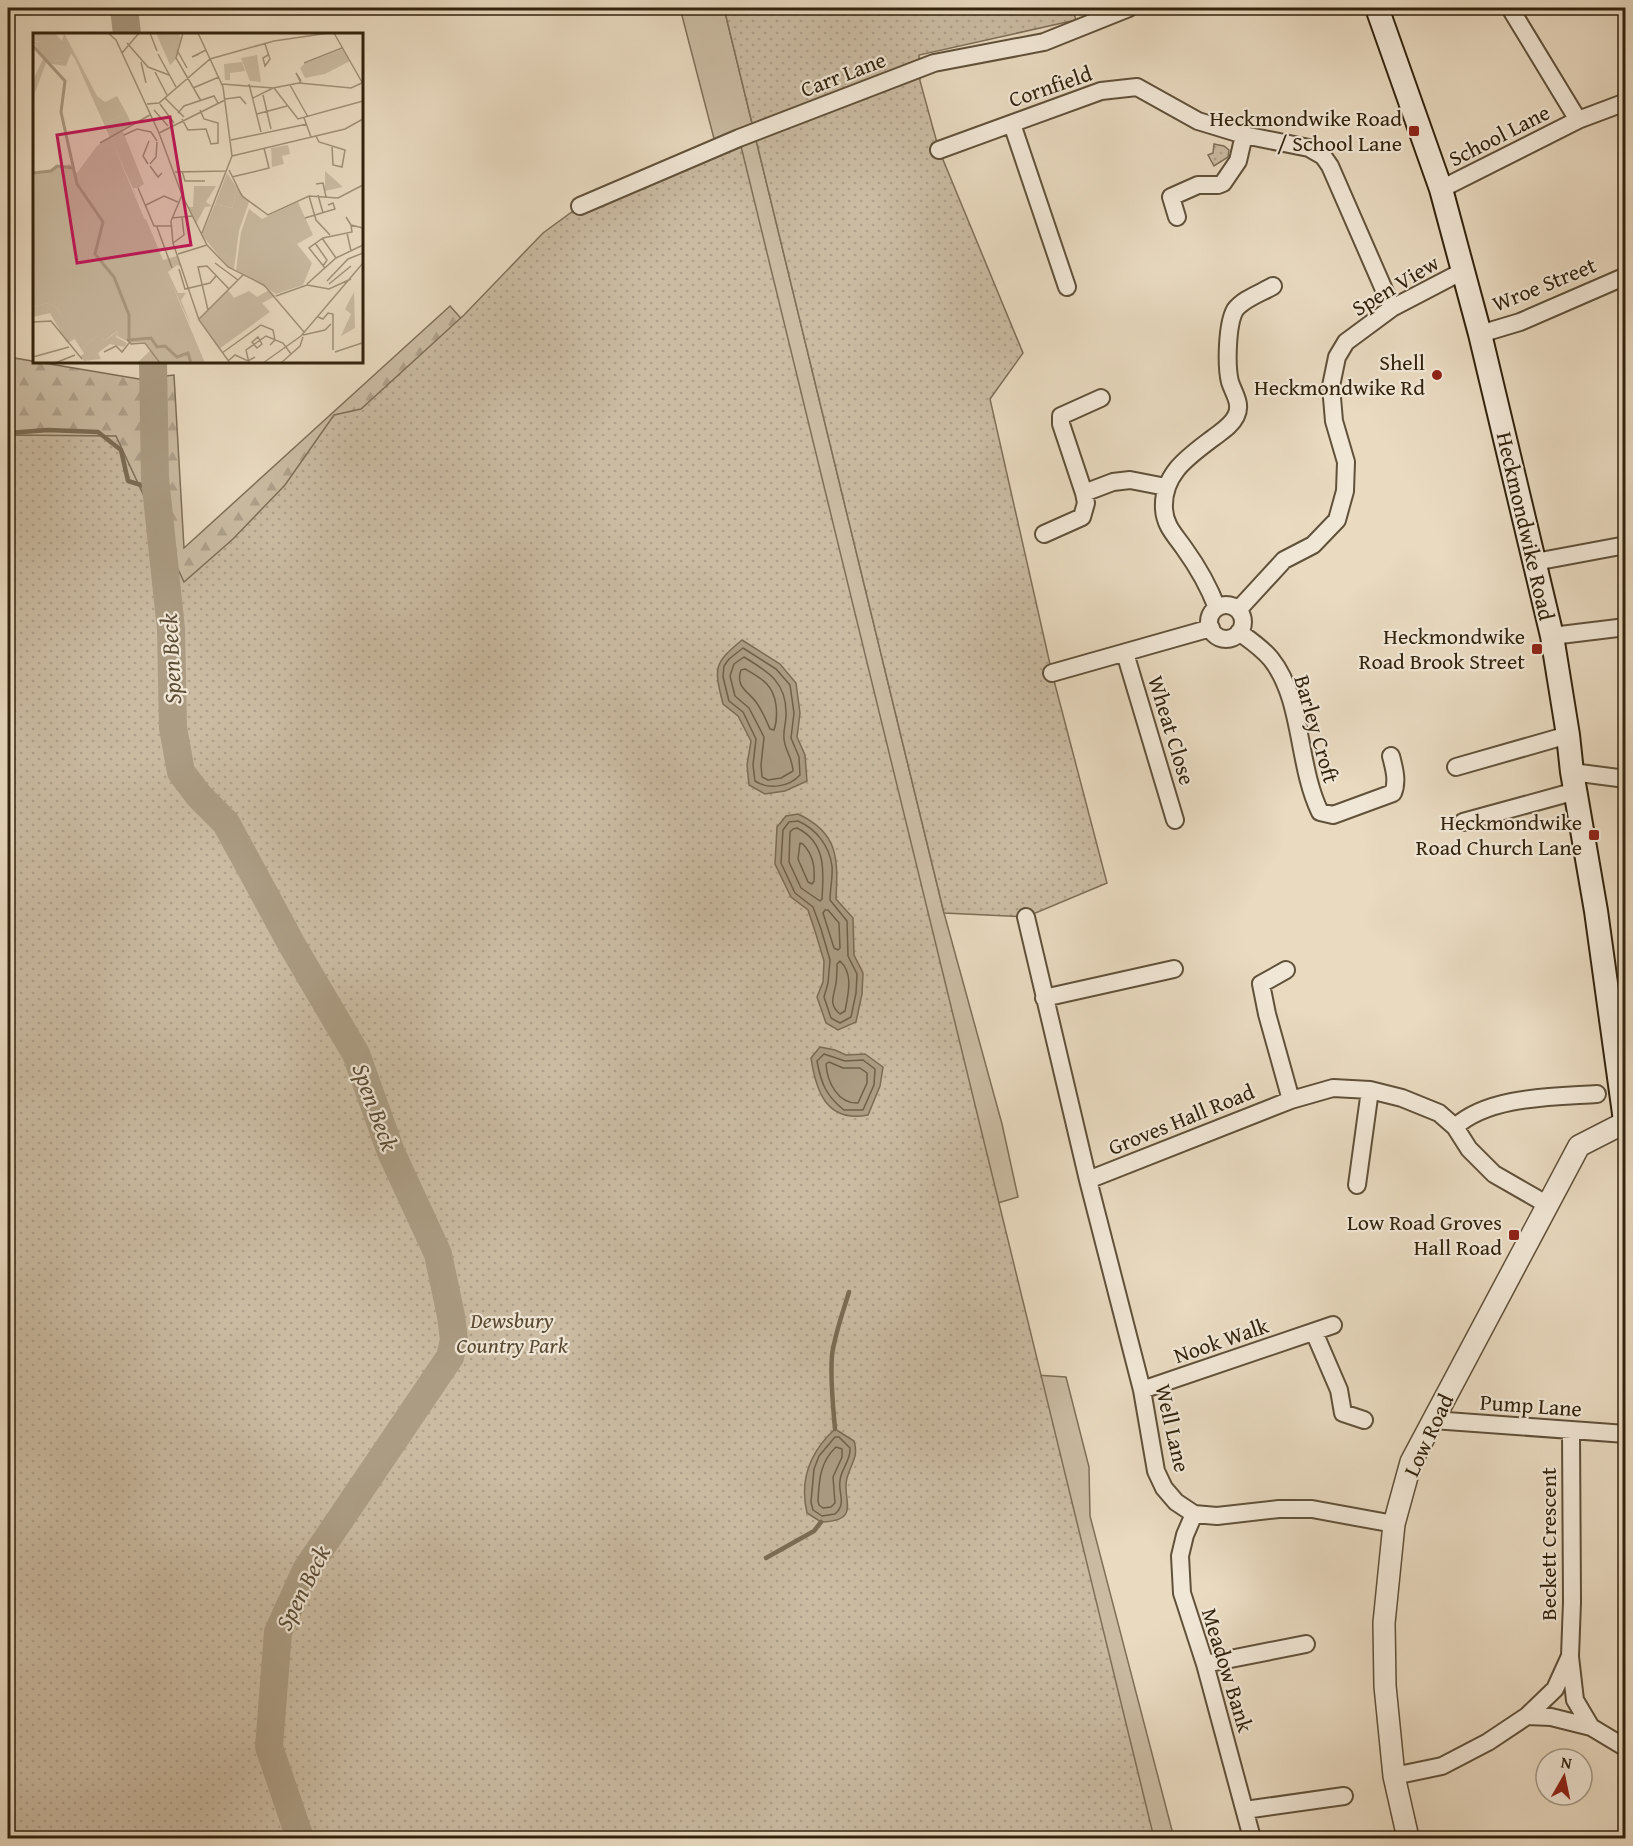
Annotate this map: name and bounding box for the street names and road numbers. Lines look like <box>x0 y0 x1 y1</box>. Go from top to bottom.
street label: Carr Lane <box>796 43 890 105</box>
street label: Cornfield <box>1004 57 1096 115</box>
street label: School Lane <box>1443 96 1555 174</box>
street label: Spen View <box>1345 246 1445 324</box>
street label: Wroe Street <box>1487 249 1601 319</box>
street label: Heckmondwike Road <box>1489 429 1563 624</box>
street label: Wheat Close <box>1140 671 1204 789</box>
street label: Barley Croft <box>1286 671 1348 787</box>
street label: Groves Hall Road <box>1103 1075 1259 1163</box>
street label: Nook Walk <box>1169 1309 1274 1371</box>
street label: Well Lane <box>1147 1381 1199 1475</box>
street label: Pump Lane <box>1479 1385 1583 1425</box>
street label: Low Road <box>1395 1388 1461 1482</box>
street label: Beckett Crescent <box>1532 1467 1564 1621</box>
street label: Meadow Bank <box>1194 1604 1262 1737</box>

